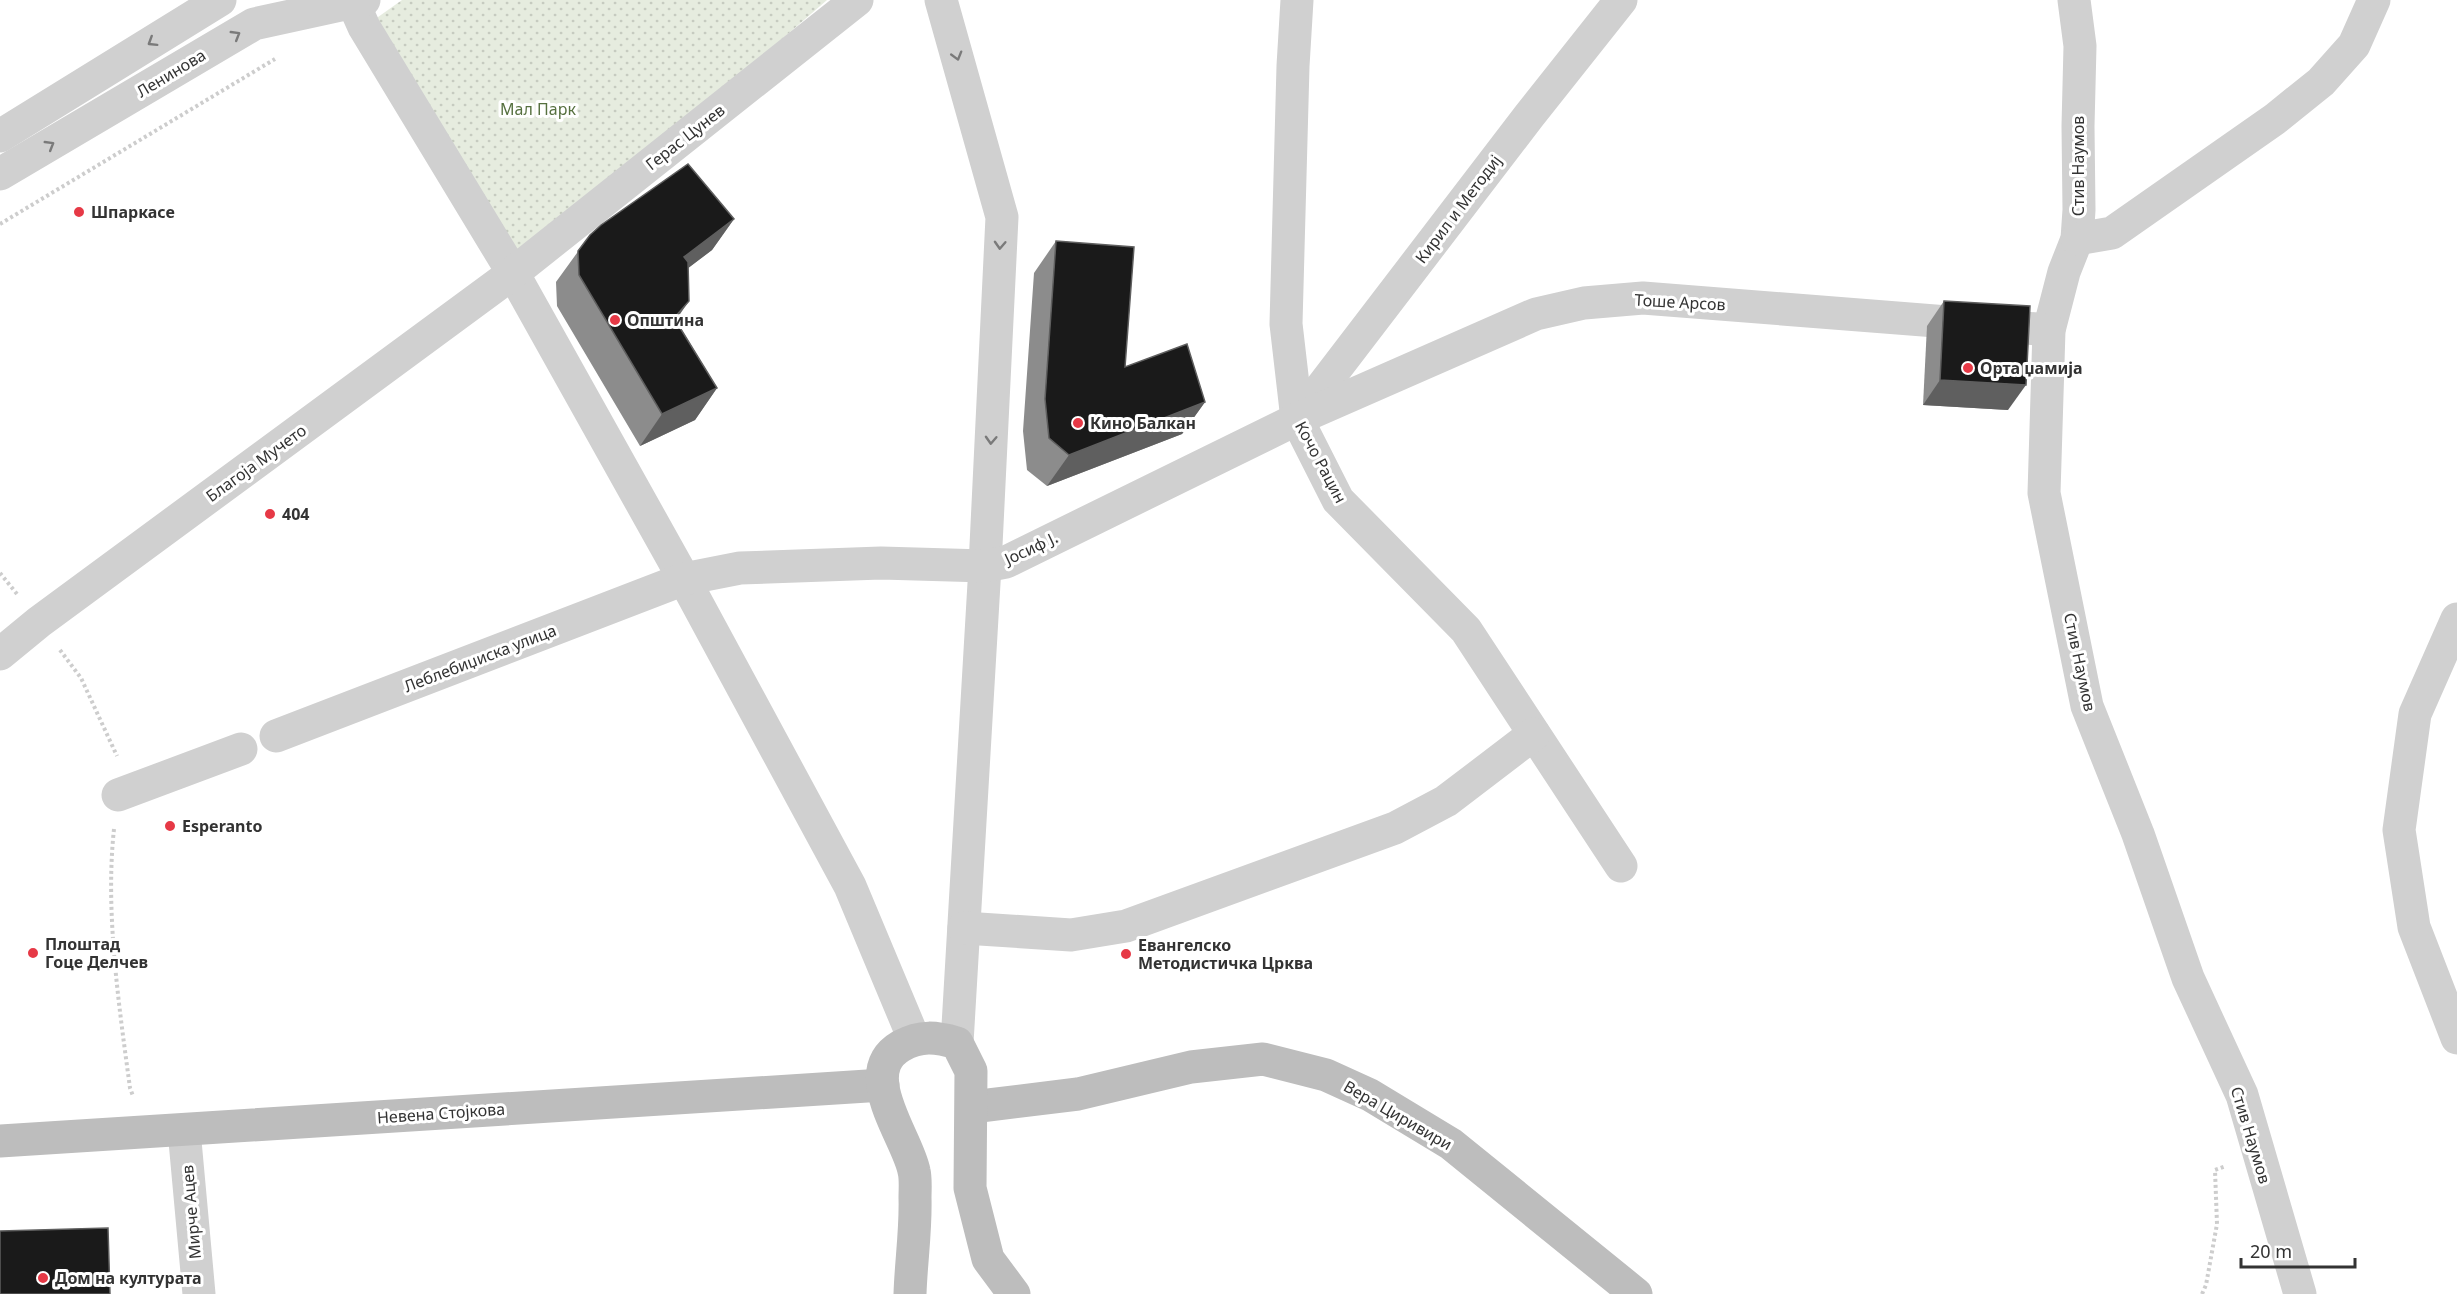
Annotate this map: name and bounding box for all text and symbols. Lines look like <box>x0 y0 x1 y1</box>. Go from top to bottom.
one-way arrow <box>230 30 240 42</box>
one-way arrow <box>148 34 159 45</box>
street label: Ленинова <box>132 44 210 102</box>
one-way arrow <box>950 50 962 61</box>
park label: Мал Парк <box>500 98 576 120</box>
street label: Герас Цунев <box>641 99 729 175</box>
street label: Стив Наумов <box>2067 116 2089 216</box>
one-way arrow <box>44 140 54 152</box>
street label: Кирил и Методиј <box>1410 150 1506 268</box>
place label: Шпаркасе <box>91 201 175 223</box>
marker: Шпаркасе <box>72 205 86 219</box>
one-way arrow <box>994 241 1007 250</box>
street label: Тоше Арсов <box>1634 289 1726 315</box>
place label: Општина <box>627 309 704 331</box>
marker: Општина <box>608 313 622 327</box>
place label: Орта џамија <box>1980 357 2083 379</box>
marker: Орта џамија <box>1961 361 1975 375</box>
place label: Кино Балкан <box>1090 412 1196 434</box>
marker: Кино Балкан <box>1071 416 1085 430</box>
street label: Кочо Рацин <box>1290 417 1352 507</box>
street label: Благоја Мучето <box>201 419 311 507</box>
one-way arrow <box>985 435 998 444</box>
place label: 404 <box>282 503 309 525</box>
marker: 404 <box>263 507 277 521</box>
street label: Јосиф Ј. <box>999 526 1061 571</box>
street label: Стив Наумов <box>2059 611 2101 713</box>
street label: Леблебиџиска улица <box>401 619 559 697</box>
place label: Esperanto <box>182 815 262 837</box>
marker: Esperanto <box>163 819 177 833</box>
place label: Плоштад Гоце Делчев <box>45 933 148 973</box>
place label: Евангелско Методистичка Црква <box>1138 934 1313 974</box>
marker: Плоштад Гоце Делчев <box>26 946 40 960</box>
marker: Евангелско Методистичка Црква <box>1119 947 1133 961</box>
street label: Вера Циривири <box>1340 1075 1456 1155</box>
street label: Стив Наумов <box>2226 1084 2276 1186</box>
street label: Невена Стојкова <box>376 1098 506 1128</box>
street label: Мирче Ацев <box>176 1164 206 1260</box>
scale bar <box>2241 1231 2355 1269</box>
text: 20 m <box>2250 1239 2292 1263</box>
place label: Дом на културата <box>55 1267 202 1289</box>
marker: Дом на културата <box>36 1271 50 1285</box>

